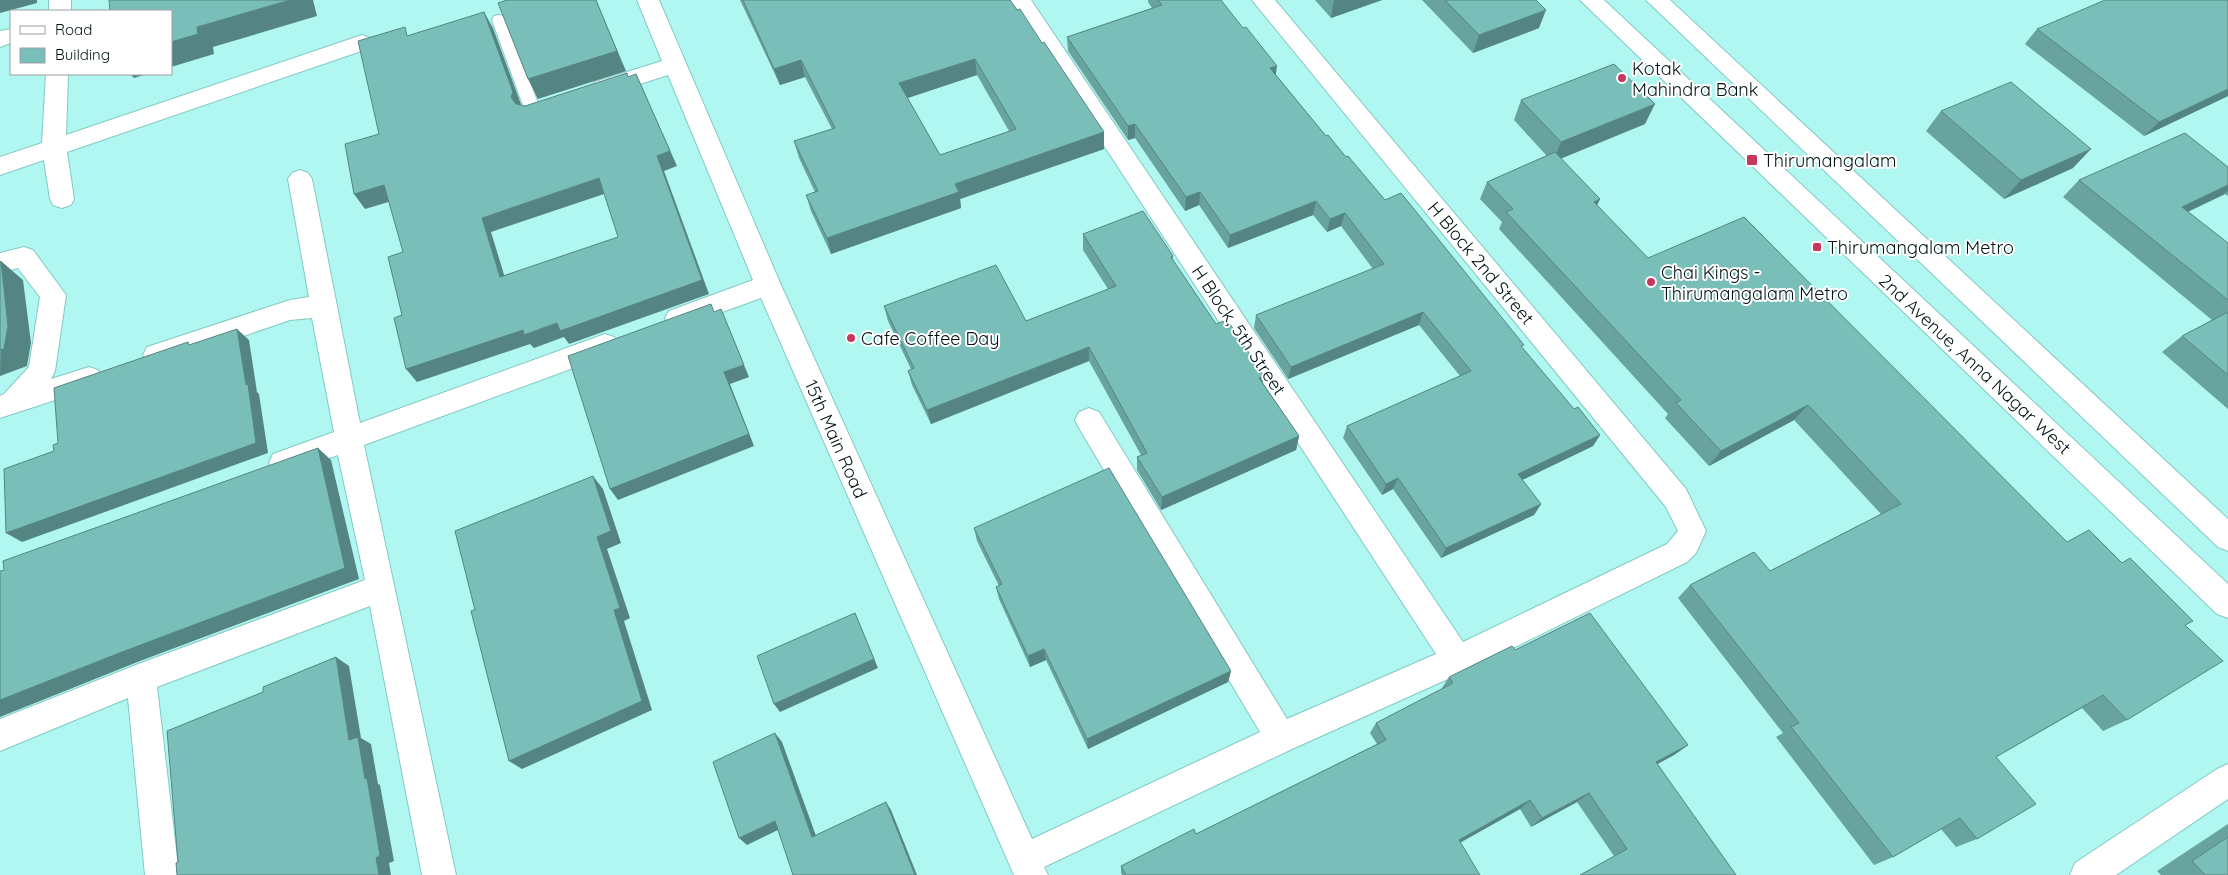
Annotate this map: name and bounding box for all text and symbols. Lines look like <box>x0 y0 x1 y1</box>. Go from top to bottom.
legend <box>10 10 172 75</box>
text: Road <box>55 20 92 39</box>
text: Building <box>55 45 110 64</box>
place label: Kotak Mahindra Bank <box>1632 57 1758 101</box>
marker: Kotak Mahindra Bank <box>1616 72 1628 84</box>
place label: Thirumangalam <box>1763 149 1896 172</box>
marker: Thirumangalam <box>1745 153 1759 167</box>
street label: H Block 2nd Street <box>1423 197 1539 329</box>
place label: Thirumangalam Metro <box>1827 236 2014 259</box>
marker: Thirumangalam Metro <box>1811 241 1823 253</box>
street label: H Block, 5th Street <box>1187 261 1291 399</box>
place label: Chai Kings - Thirumangalam Metro <box>1661 261 1848 305</box>
street label: 2nd Avenue, Anna Nagar West <box>1874 269 2076 459</box>
marker: Chai Kings - Thirumangalam Metro <box>1645 276 1657 288</box>
place label: Cafe Coffee Day <box>861 327 999 350</box>
marker: Cafe Coffee Day <box>845 332 857 344</box>
street label: 15th Main Road <box>800 376 872 502</box>

